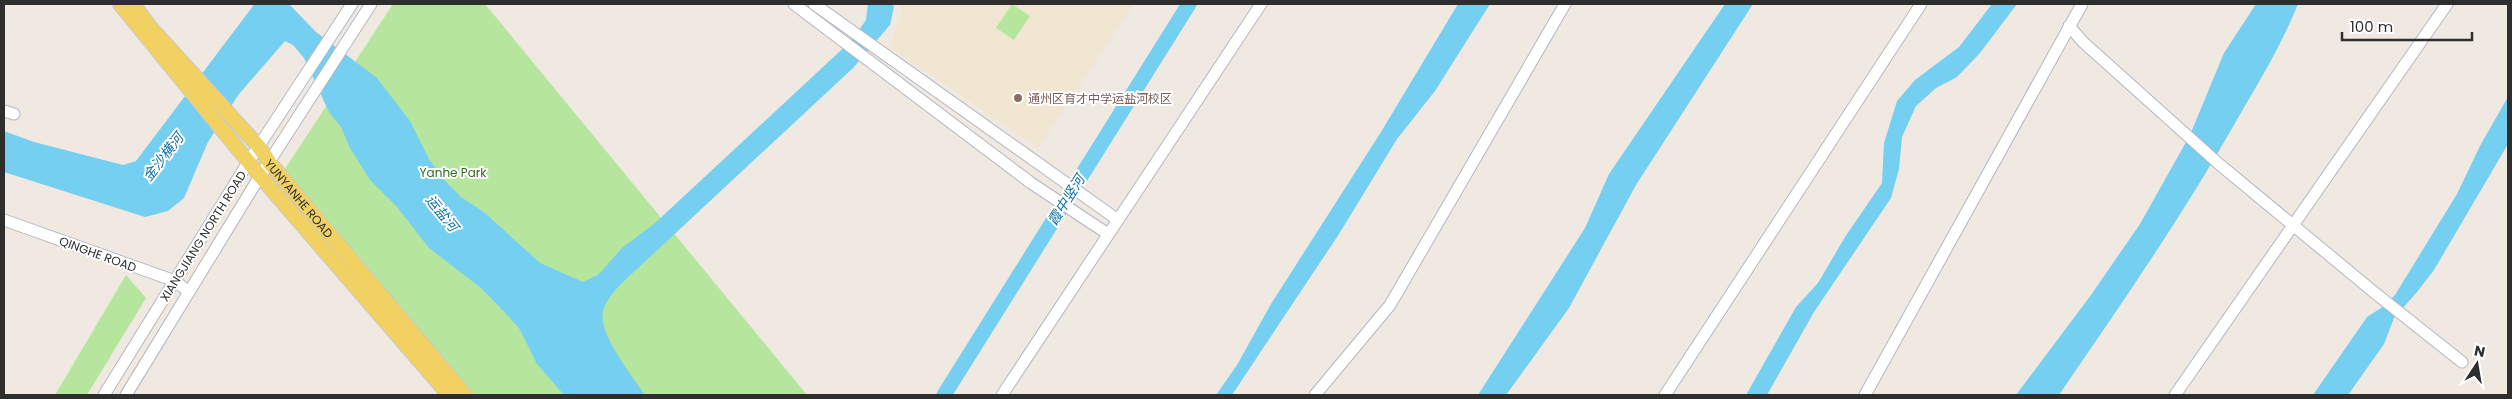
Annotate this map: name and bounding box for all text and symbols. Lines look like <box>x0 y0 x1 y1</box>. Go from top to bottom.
scale bar <box>2342 10 2472 42</box>
text: 100 m <box>2350 16 2393 37</box>
place label: 通州区育才中学运盐河校区 <box>1028 90 1172 107</box>
marker: 通州区育才中学运盐河校区 <box>1012 92 1024 104</box>
water label: 金沙横河 <box>138 126 190 185</box>
street label: YUNYANHE ROAD <box>261 155 338 241</box>
park label: Yanhe Park <box>420 164 487 181</box>
street label: XIANGJIANG NORTH ROAD <box>156 167 250 305</box>
water label: 霞中竖河 <box>1043 168 1091 229</box>
water label: 运盐河 <box>421 190 465 238</box>
street label: QINGHE ROAD <box>57 232 139 276</box>
north arrow <box>2452 339 2502 389</box>
text: N <box>2472 340 2487 362</box>

